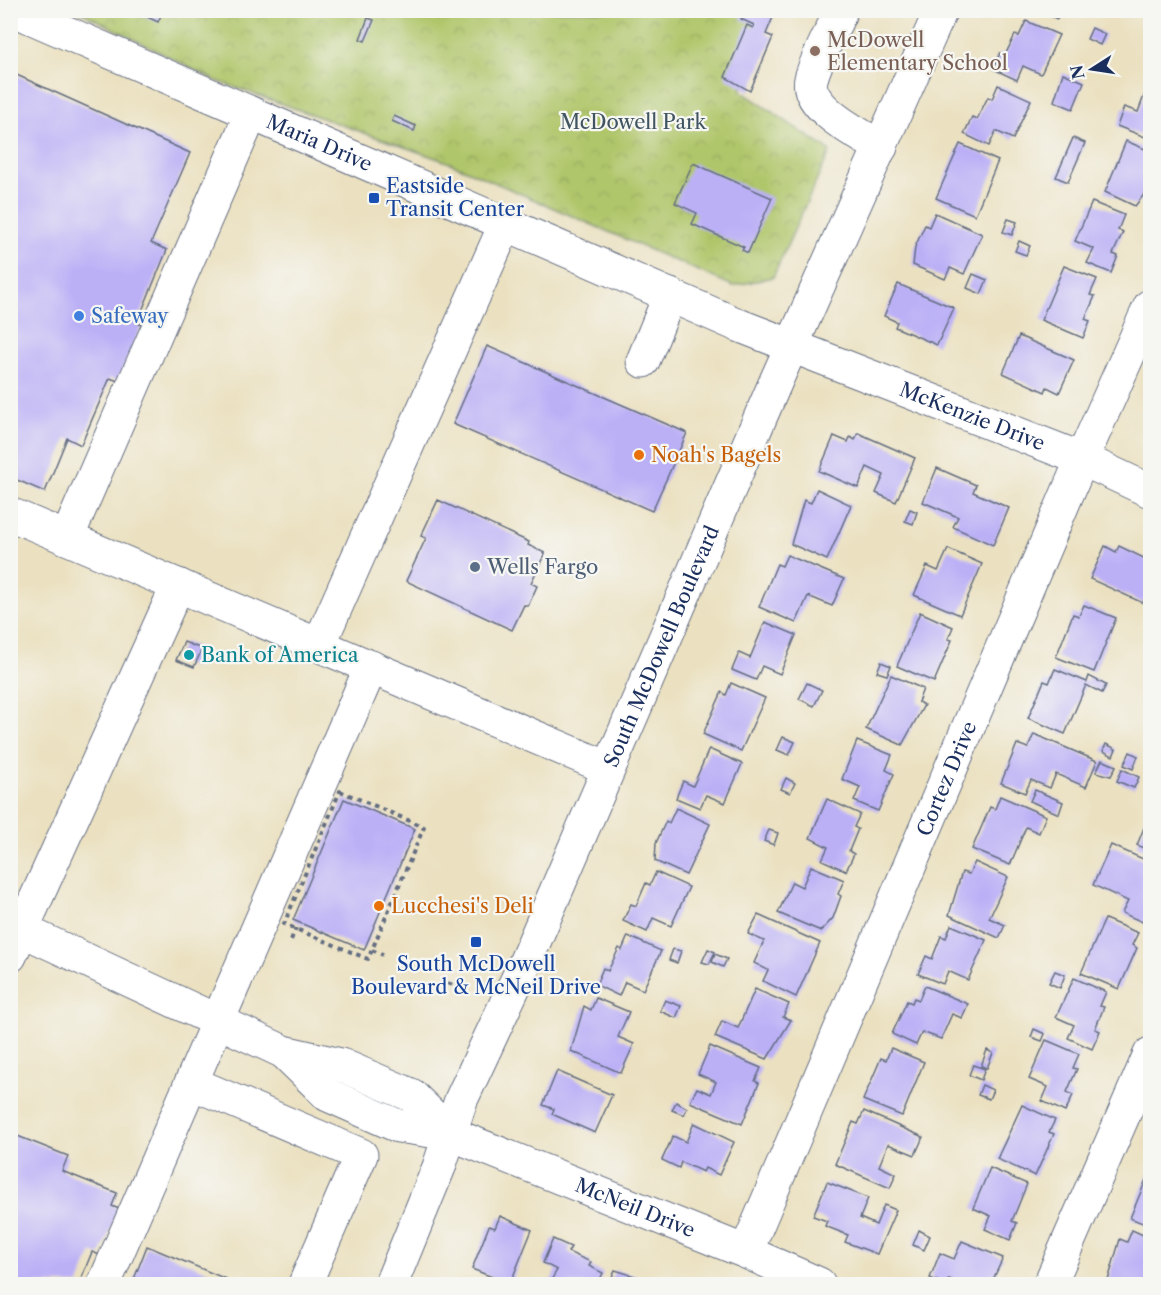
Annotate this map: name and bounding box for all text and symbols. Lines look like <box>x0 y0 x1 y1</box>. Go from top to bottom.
place label: McDowell Elementary School <box>827 28 1008 75</box>
north arrow <box>1062 39 1122 99</box>
marker: McDowell Elementary School <box>808 44 822 58</box>
text: N <box>1066 63 1089 81</box>
street label: Maria Drive <box>263 109 376 176</box>
park label: McDowell Park <box>560 110 707 134</box>
place label: Eastside Transit Center <box>386 174 525 221</box>
marker: Eastside Transit Center <box>367 191 381 205</box>
place label: Safeway <box>91 304 169 328</box>
marker: Safeway <box>72 309 86 323</box>
street label: McKenzie Drive <box>896 377 1048 455</box>
place label: Noah's Bagels <box>651 443 781 467</box>
marker: Noah's Bagels <box>632 448 646 462</box>
street label: South McDowell Boulevard <box>599 522 724 771</box>
place label: Wells Fargo <box>486 555 598 579</box>
marker: Wells Fargo <box>468 560 482 574</box>
place label: Bank of America <box>201 643 359 667</box>
marker: Bank of America <box>182 648 196 662</box>
street label: Cortez Drive <box>912 718 981 840</box>
place label: Lucchesi's Deli <box>391 894 534 918</box>
marker: Lucchesi's Deli <box>372 899 386 913</box>
marker: South McDowell Boulevard & McNeil Drive <box>469 935 483 949</box>
place label: South McDowell Boulevard & McNeil Drive <box>351 952 601 999</box>
street label: McNeil Drive <box>572 1173 698 1242</box>

